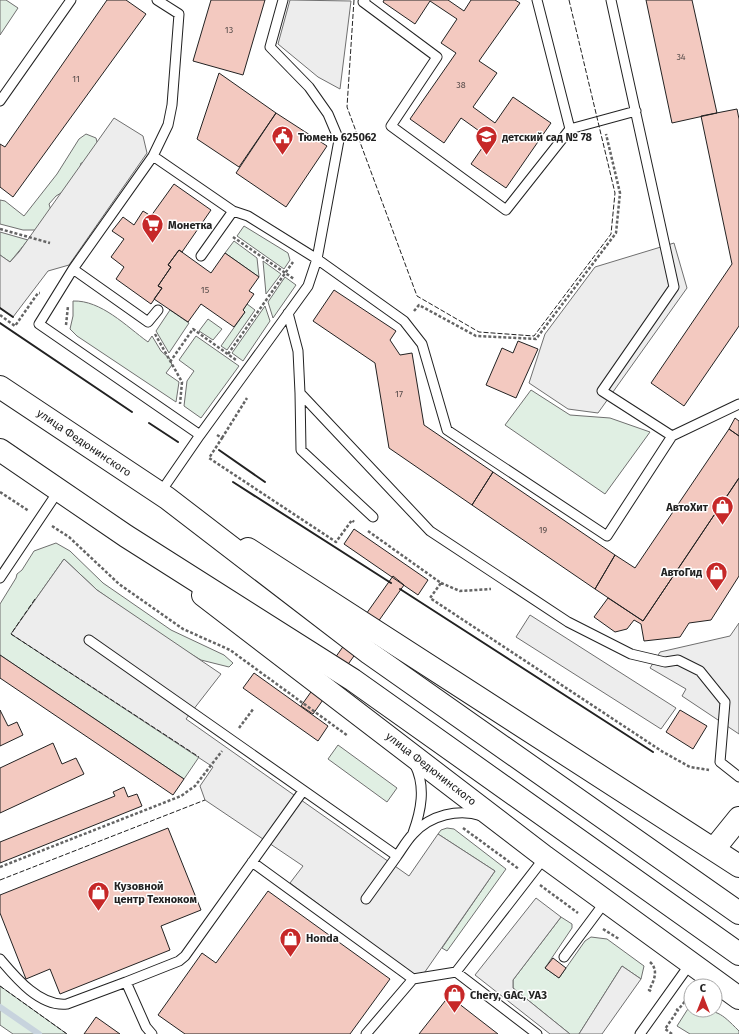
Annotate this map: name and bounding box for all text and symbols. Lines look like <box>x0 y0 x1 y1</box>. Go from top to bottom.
house number: 13 <box>225 25 233 35</box>
house number: 34 <box>676 52 686 62</box>
house number: 11 <box>72 74 80 84</box>
house number: 38 <box>456 80 466 90</box>
public building icon: Тюмень 625062 <box>270 124 296 157</box>
school or university icon: детский сад № 78 <box>473 124 499 157</box>
place label: Тюмень 625062 <box>298 131 377 144</box>
place label: детский сад № 78 <box>502 131 593 144</box>
supermarket icon: Монетка <box>140 212 166 245</box>
place label: Монетка <box>168 219 212 232</box>
house number: 15 <box>201 285 210 295</box>
house number: 17 <box>395 389 403 399</box>
street label: улица Федюнинского <box>34 407 134 479</box>
shop icon: АвтоХит <box>710 494 736 527</box>
place label: АвтоХит <box>665 501 709 514</box>
house number: 19 <box>539 525 548 535</box>
shop icon: АвтоГид <box>704 559 730 592</box>
place label: АвтоГид <box>660 566 702 579</box>
street label: улица Федюнинского <box>383 730 479 808</box>
shop icon: Кузовной центр Техноком <box>86 879 112 912</box>
place label: Кузовной центр Техноком <box>114 880 197 906</box>
shop icon: Honda <box>277 925 303 958</box>
place label: Honda <box>306 932 339 945</box>
north arrow <box>683 978 723 1018</box>
shop icon: Chery, GAC, УАЗ <box>441 982 467 1015</box>
text: С <box>700 982 707 995</box>
place label: Chery, GAC, УАЗ <box>470 989 547 1002</box>

